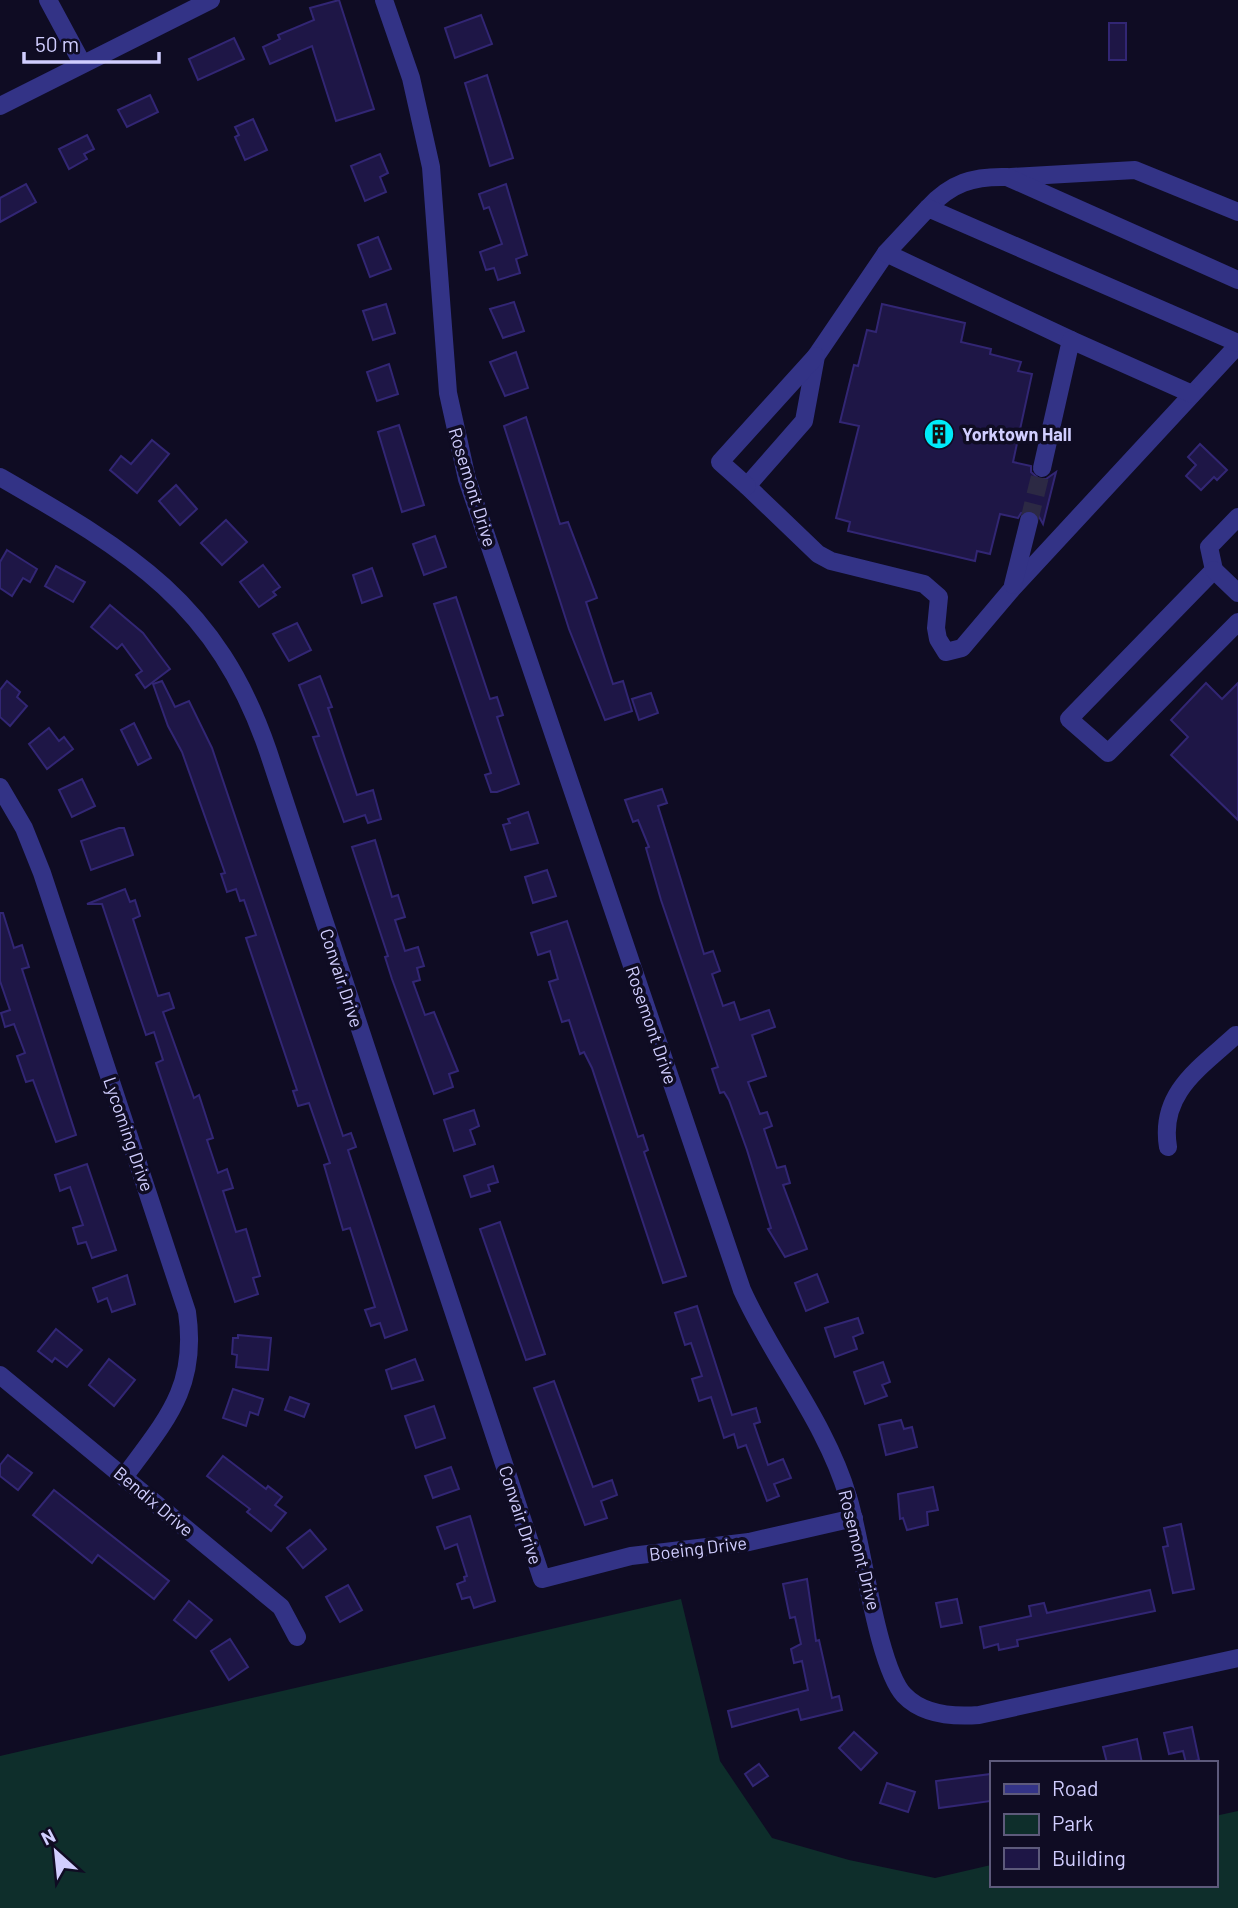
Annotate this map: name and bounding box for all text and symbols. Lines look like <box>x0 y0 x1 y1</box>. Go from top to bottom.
scale bar <box>24 21 159 65</box>
text: 50 m <box>35 31 79 56</box>
building icon: Yorktown Hall <box>922 417 956 451</box>
place label: Yorktown Hall <box>962 423 1072 445</box>
street label: Rosemont Drive <box>444 425 502 549</box>
street label: Convair Drive <box>316 926 368 1030</box>
street label: Rosemont Drive <box>621 963 683 1087</box>
street label: Lycoming Drive <box>99 1074 159 1194</box>
street label: Bendix Drive <box>110 1461 198 1541</box>
street label: Convair Drive <box>495 1463 547 1567</box>
street label: Rosemont Drive <box>834 1487 886 1613</box>
street label: Boeing Drive <box>648 1531 748 1565</box>
legend <box>990 1761 1217 1887</box>
text: Road <box>1052 1775 1098 1800</box>
text: Park <box>1052 1810 1093 1835</box>
north arrow <box>21 1817 91 1887</box>
text: N <box>37 1823 59 1850</box>
text: Building <box>1052 1845 1126 1870</box>

